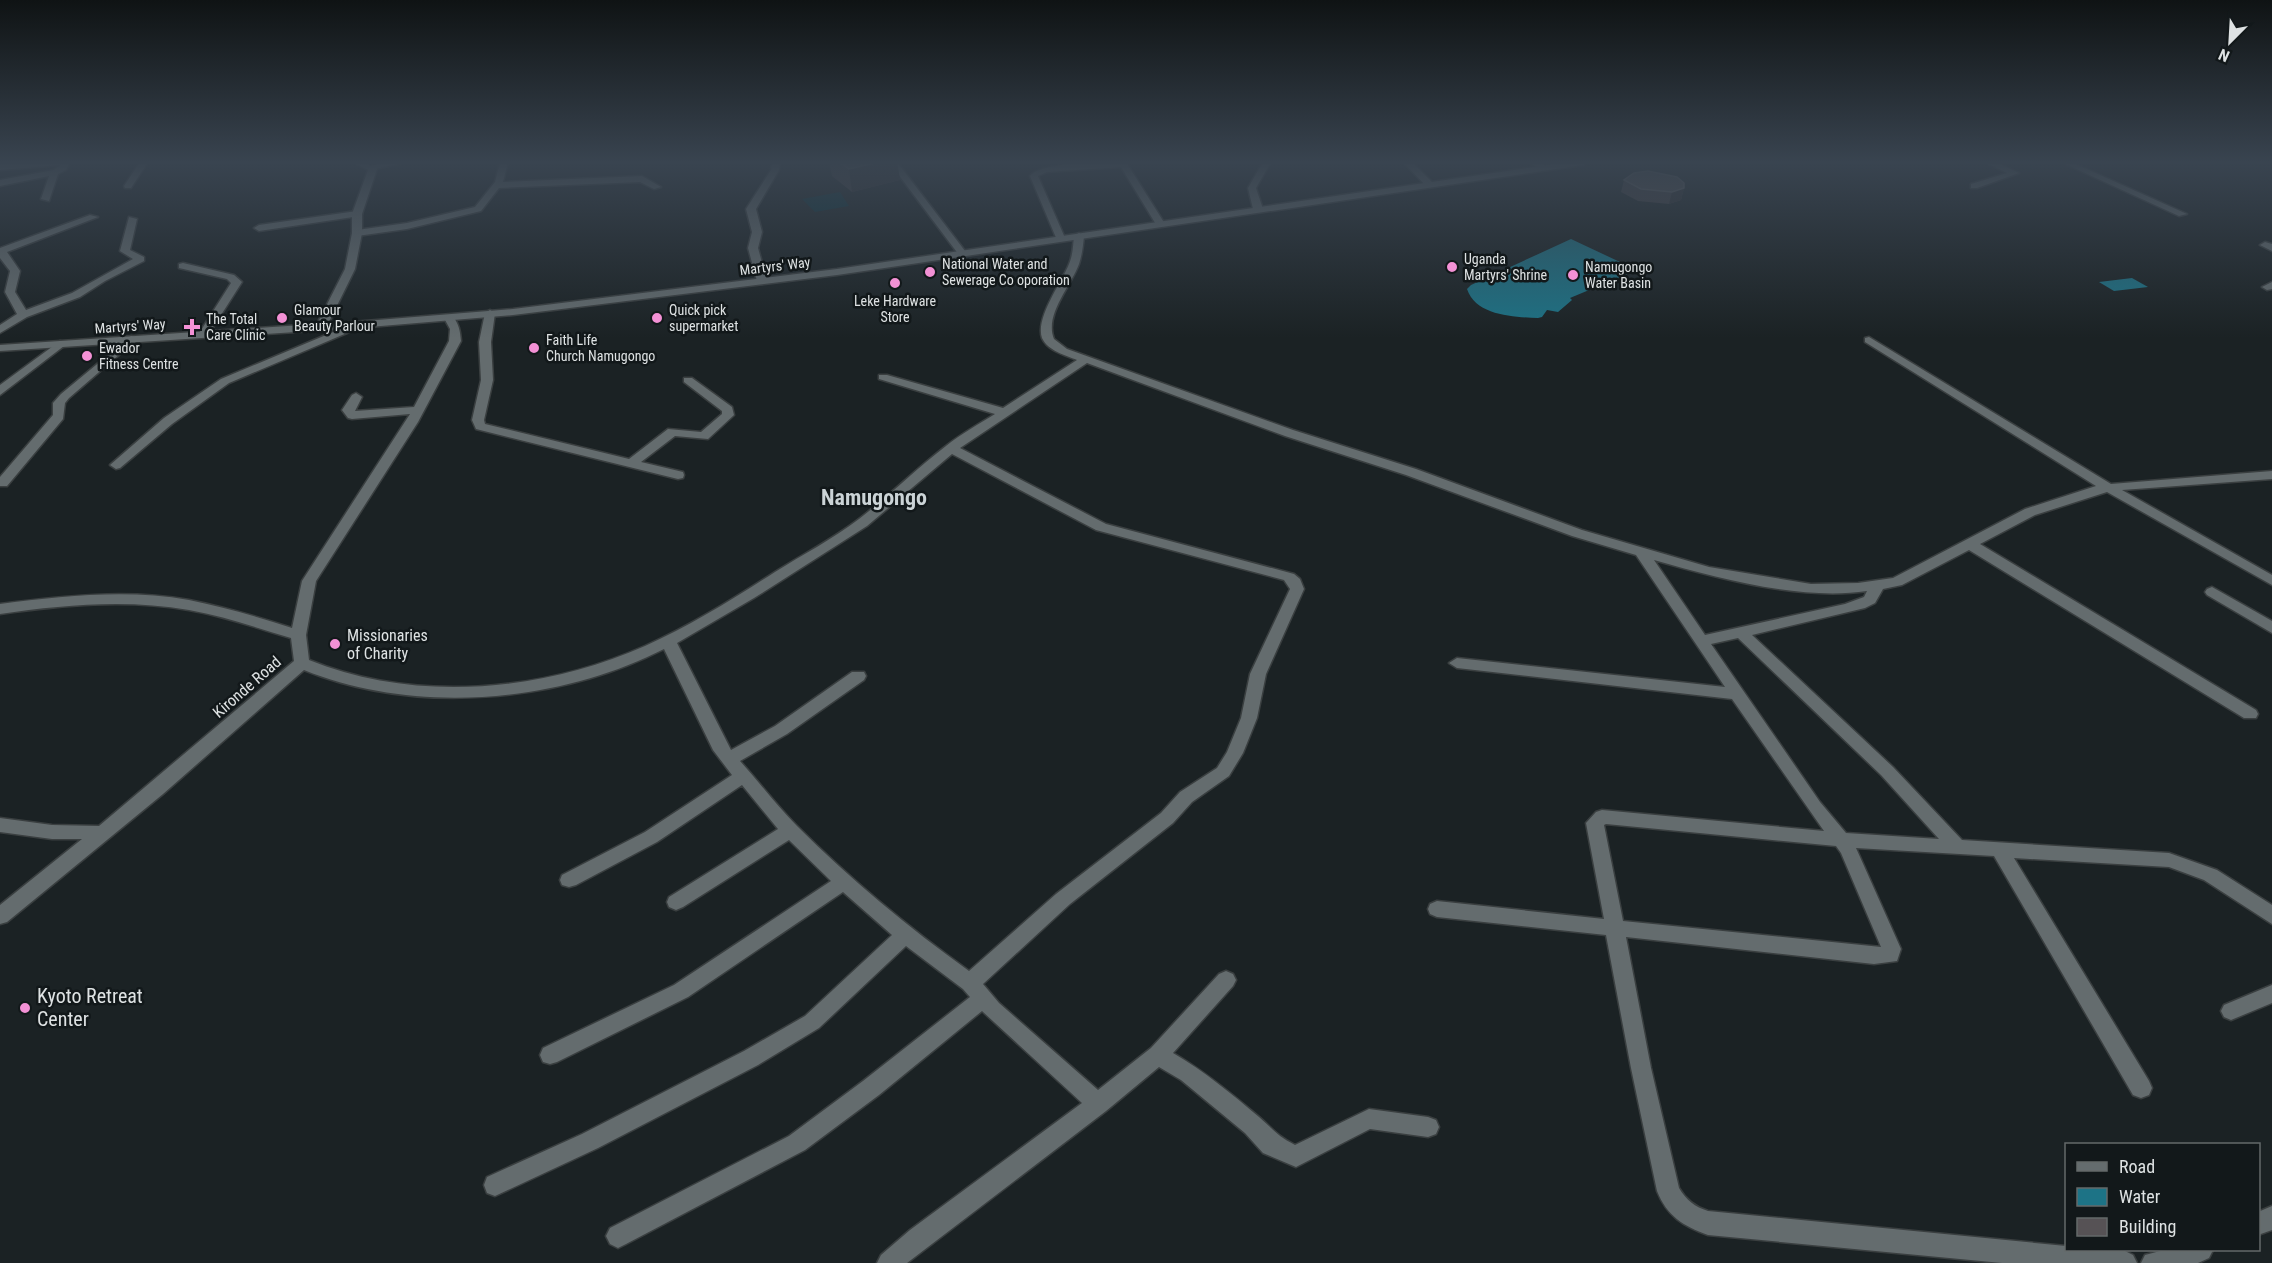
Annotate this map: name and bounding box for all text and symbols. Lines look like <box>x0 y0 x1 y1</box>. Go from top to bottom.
north arrow <box>2200 12 2260 72</box>
text: N <box>2216 45 2232 66</box>
place label: Uganda Martyrs' Shrine <box>1464 251 1547 283</box>
street label: Martyrs' Way <box>739 254 811 278</box>
place label: National Water and Sewerage Co oporation <box>942 256 1070 288</box>
place label: Namugongo Water Basin <box>1585 259 1652 291</box>
marker: Uganda Martyrs' Shrine <box>1445 260 1459 274</box>
marker: National Water and Sewerage Co oporation <box>923 265 937 279</box>
marker: Namugongo Water Basin <box>1566 268 1580 282</box>
marker: Leke Hardware Store <box>888 276 902 290</box>
place label: Leke Hardware Store <box>854 293 937 325</box>
place label: Glamour Beauty Parlour <box>294 302 375 334</box>
place label: Quick pick supermarket <box>669 302 738 334</box>
place label: The Total Care Clinic <box>206 311 265 343</box>
marker: Glamour Beauty Parlour <box>275 311 289 325</box>
marker: Quick pick supermarket <box>650 311 664 325</box>
street label: Martyrs' Way <box>94 316 166 336</box>
marker: The Total Care Clinic <box>183 318 201 336</box>
place label: Faith Life Church Namugongo <box>546 332 655 364</box>
place label: Ewador Fitness Centre <box>99 340 179 372</box>
marker: Faith Life Church Namugongo <box>527 341 541 355</box>
marker: Ewador Fitness Centre <box>80 349 94 363</box>
district label: Namugongo <box>821 485 927 510</box>
place label: Missionaries of Charity <box>347 626 428 663</box>
marker: Missionaries of Charity <box>328 637 342 651</box>
street label: Kironde Road <box>209 652 285 722</box>
place label: Kyoto Retreat Center <box>37 984 143 1031</box>
marker: Kyoto Retreat Center <box>18 1001 32 1015</box>
legend <box>2065 1143 2260 1251</box>
text: Road <box>2119 1156 2155 1177</box>
text: Water <box>2119 1186 2161 1207</box>
text: Building <box>2119 1216 2176 1237</box>

